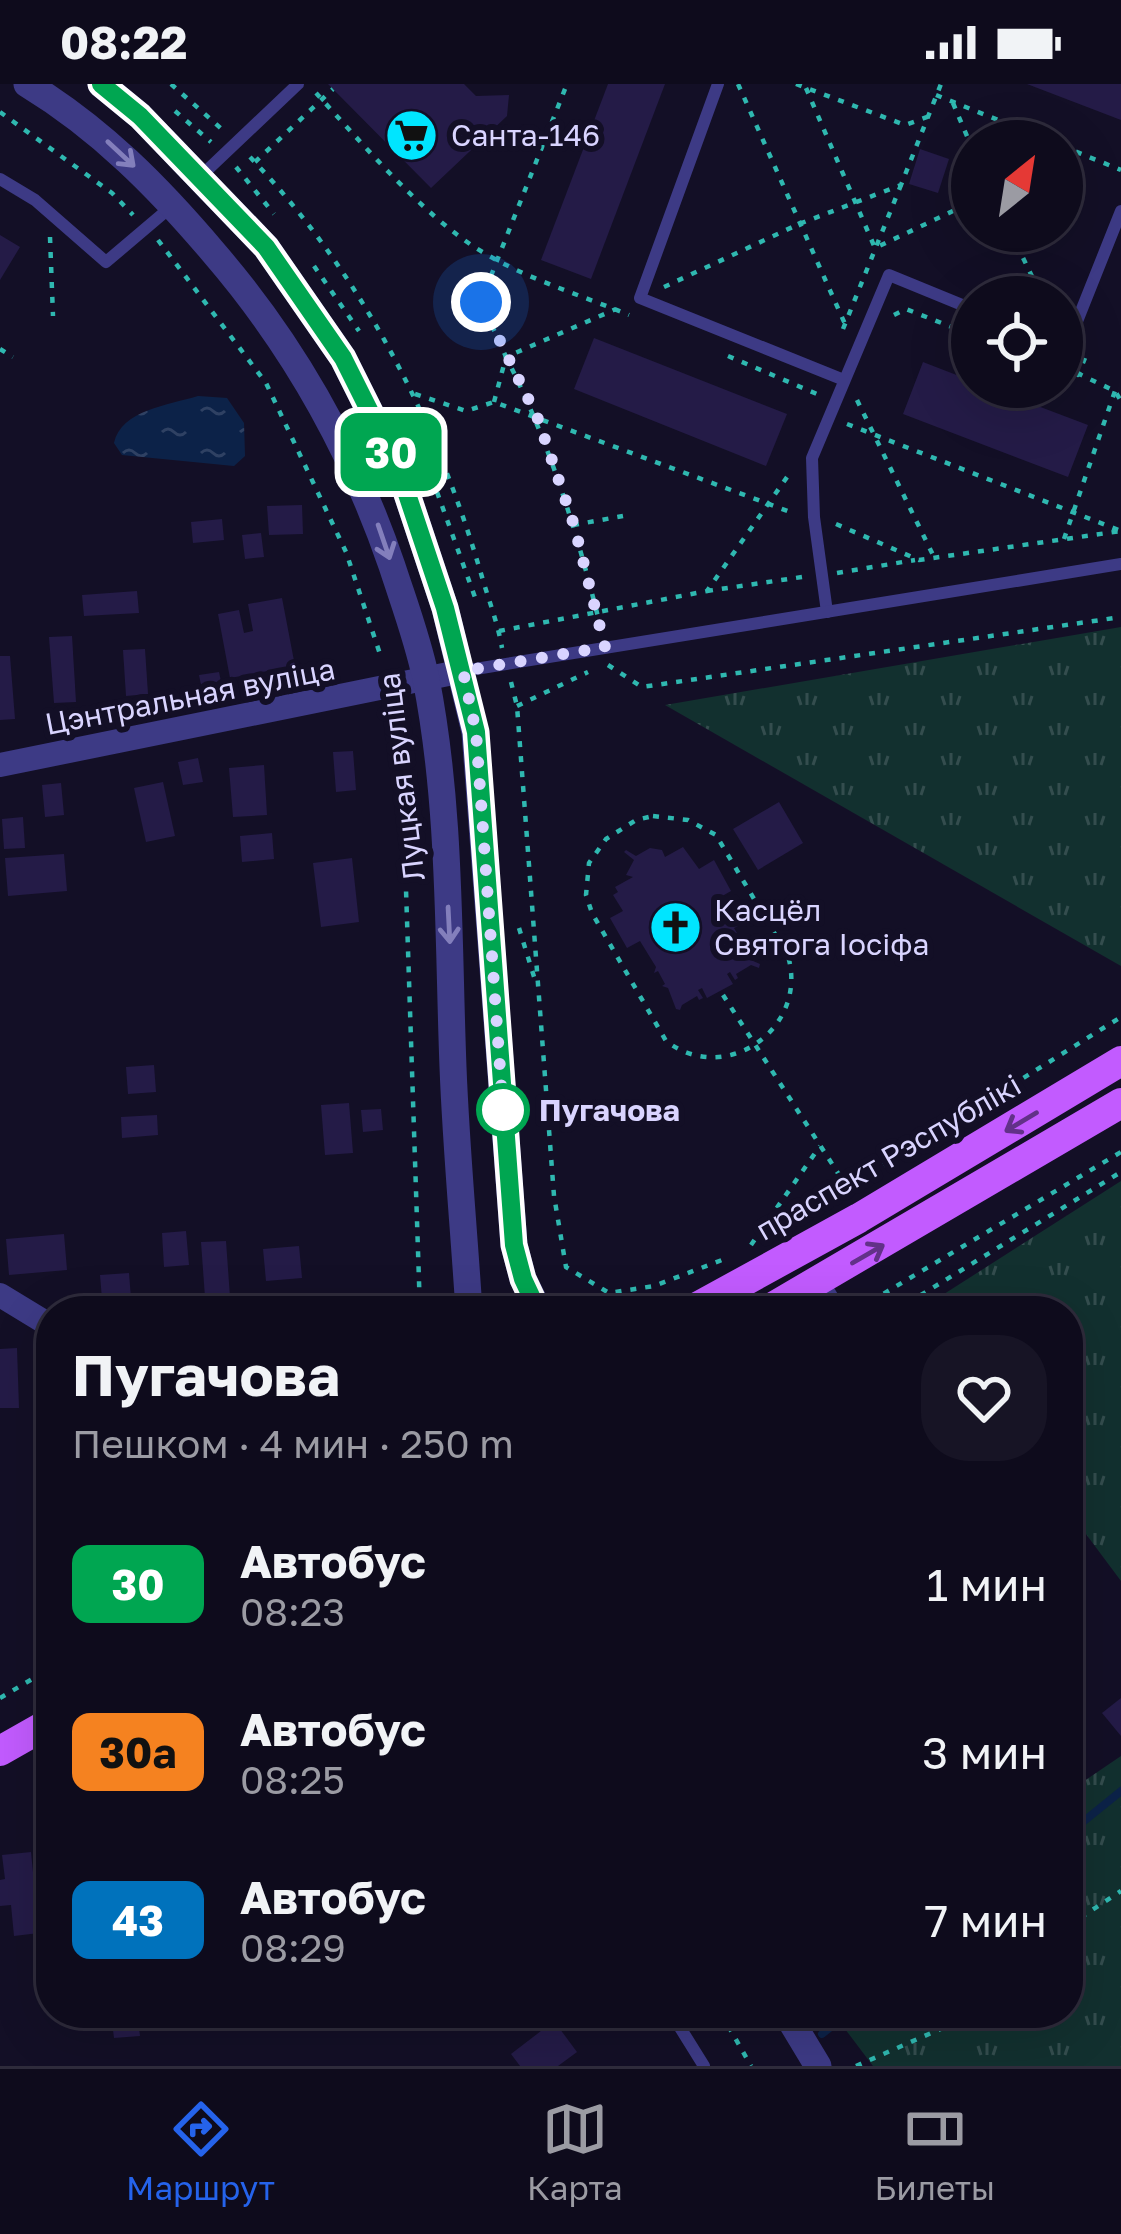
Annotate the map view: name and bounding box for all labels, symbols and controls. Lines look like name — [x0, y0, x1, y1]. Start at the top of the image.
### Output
text: 08:22 — [60, 15, 187, 69]
supermarket icon: Санта-146 — [384, 107, 440, 163]
place label: Санта-146 — [451, 117, 600, 153]
north arrow — [951, 120, 1083, 252]
map controls — [951, 120, 1083, 408]
one-way arrow — [105, 139, 135, 167]
your location — [451, 272, 511, 332]
button: locate — [951, 276, 1083, 408]
line badge: 30 — [337, 413, 445, 491]
text: 30 — [365, 427, 417, 477]
one-way arrow — [374, 522, 396, 560]
street label: Цэнтральная вуліца — [42, 650, 338, 742]
street label: Луцкая вуліца — [370, 671, 432, 883]
place label: Касцёл Святога Іосіфа — [714, 892, 929, 962]
church icon: Касцёл Святога Іосіфа — [647, 899, 703, 955]
one-way arrow — [438, 904, 461, 943]
street label: праспект Рэспублікі — [749, 1066, 1027, 1248]
marker: Пугачова — [478, 1085, 528, 1135]
place label: Пугачова — [539, 1092, 680, 1128]
one-way arrow — [1004, 1110, 1039, 1134]
one-way arrow — [850, 1242, 885, 1266]
button: heart — [921, 1335, 1047, 1461]
text: Пугачова — [72, 1340, 340, 1409]
text: Пешком · 4 мин · 250 m — [72, 1420, 514, 1467]
text: Автобус — [240, 1534, 426, 1588]
text: 1 мин — [927, 1557, 1047, 1611]
text: 30 — [112, 1559, 164, 1609]
text: 08:23 — [240, 1588, 345, 1635]
text: Автобус — [240, 1702, 426, 1756]
text: 3 мин — [922, 1725, 1047, 1779]
text: 30а — [99, 1727, 177, 1777]
text: 08:25 — [240, 1756, 345, 1803]
text: Автобус — [240, 1870, 426, 1924]
text: 7 мин — [925, 1893, 1047, 1947]
text: 43 — [112, 1895, 164, 1945]
text: 08:29 — [240, 1924, 346, 1971]
tab: Маршрут — [126, 2096, 275, 2207]
tab: Карта — [527, 2096, 623, 2207]
tab: Билеты — [875, 2096, 995, 2207]

